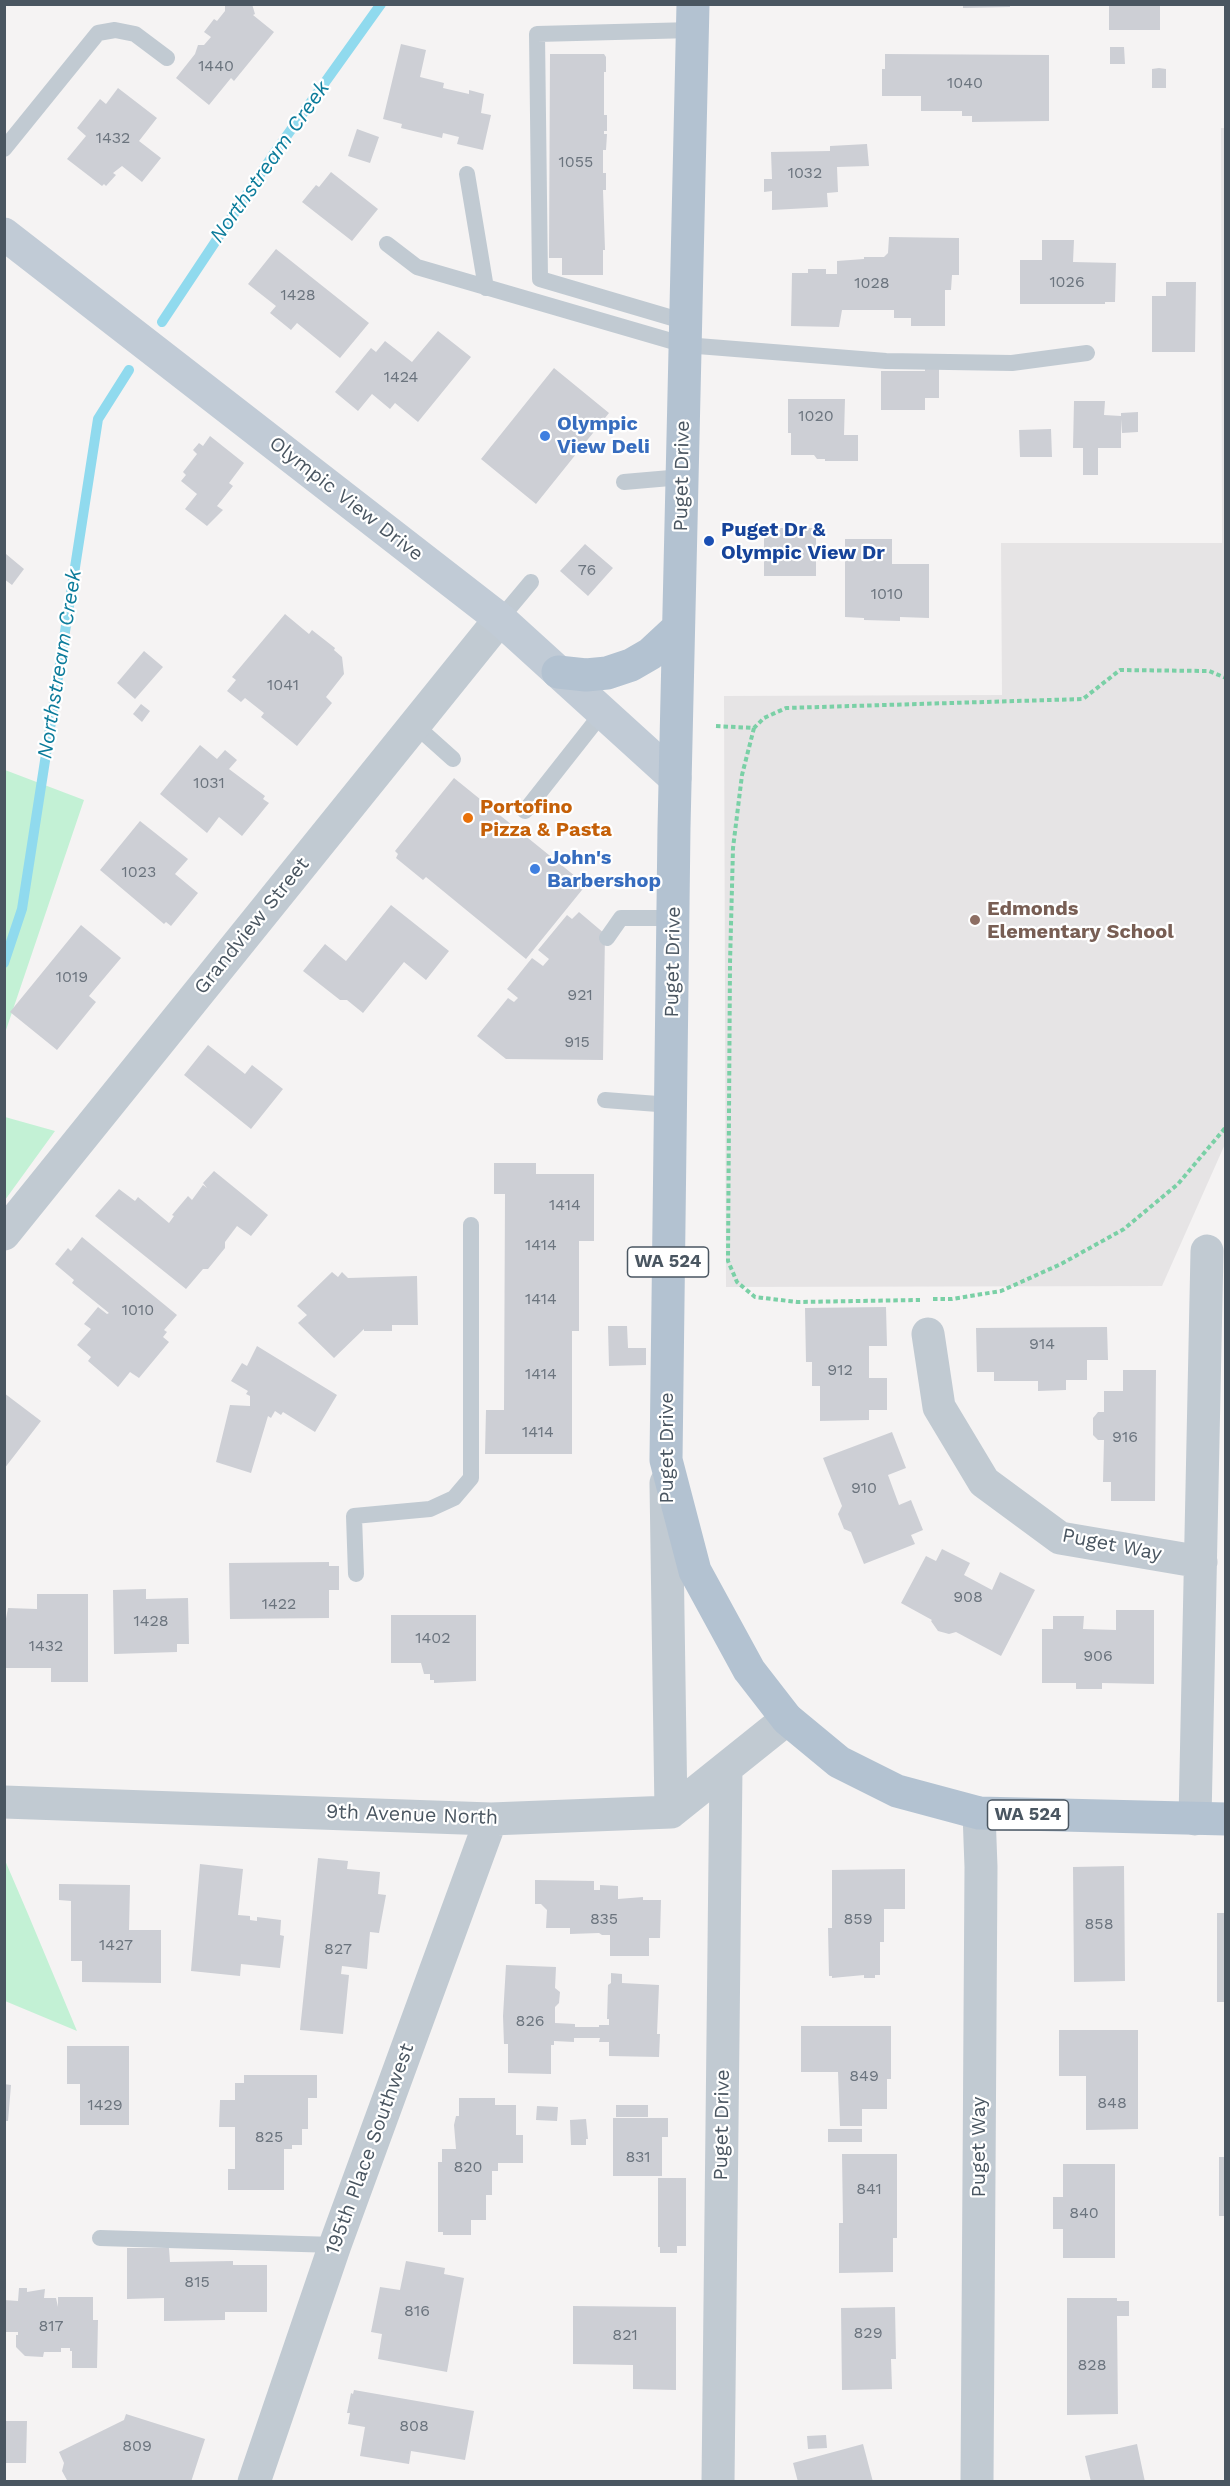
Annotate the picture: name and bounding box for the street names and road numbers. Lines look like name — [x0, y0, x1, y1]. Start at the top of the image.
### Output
street label: Puget Drive — [669, 420, 695, 532]
street label: Olympic View Drive — [264, 431, 428, 567]
street label: Grandview Street — [189, 853, 315, 999]
street label: Puget Drive — [660, 906, 686, 1018]
road number: WA 524 — [628, 1247, 708, 1277]
street label: Puget Drive — [655, 1392, 679, 1504]
street label: Puget Way — [1060, 1524, 1164, 1566]
street label: 9th Avenue North — [325, 1800, 499, 1830]
road number: WA 524 — [988, 1800, 1068, 1830]
street label: 195th Place Southwest — [321, 2040, 419, 2258]
street label: Puget Drive — [709, 2069, 735, 2181]
street label: Puget Way — [967, 2096, 991, 2198]

